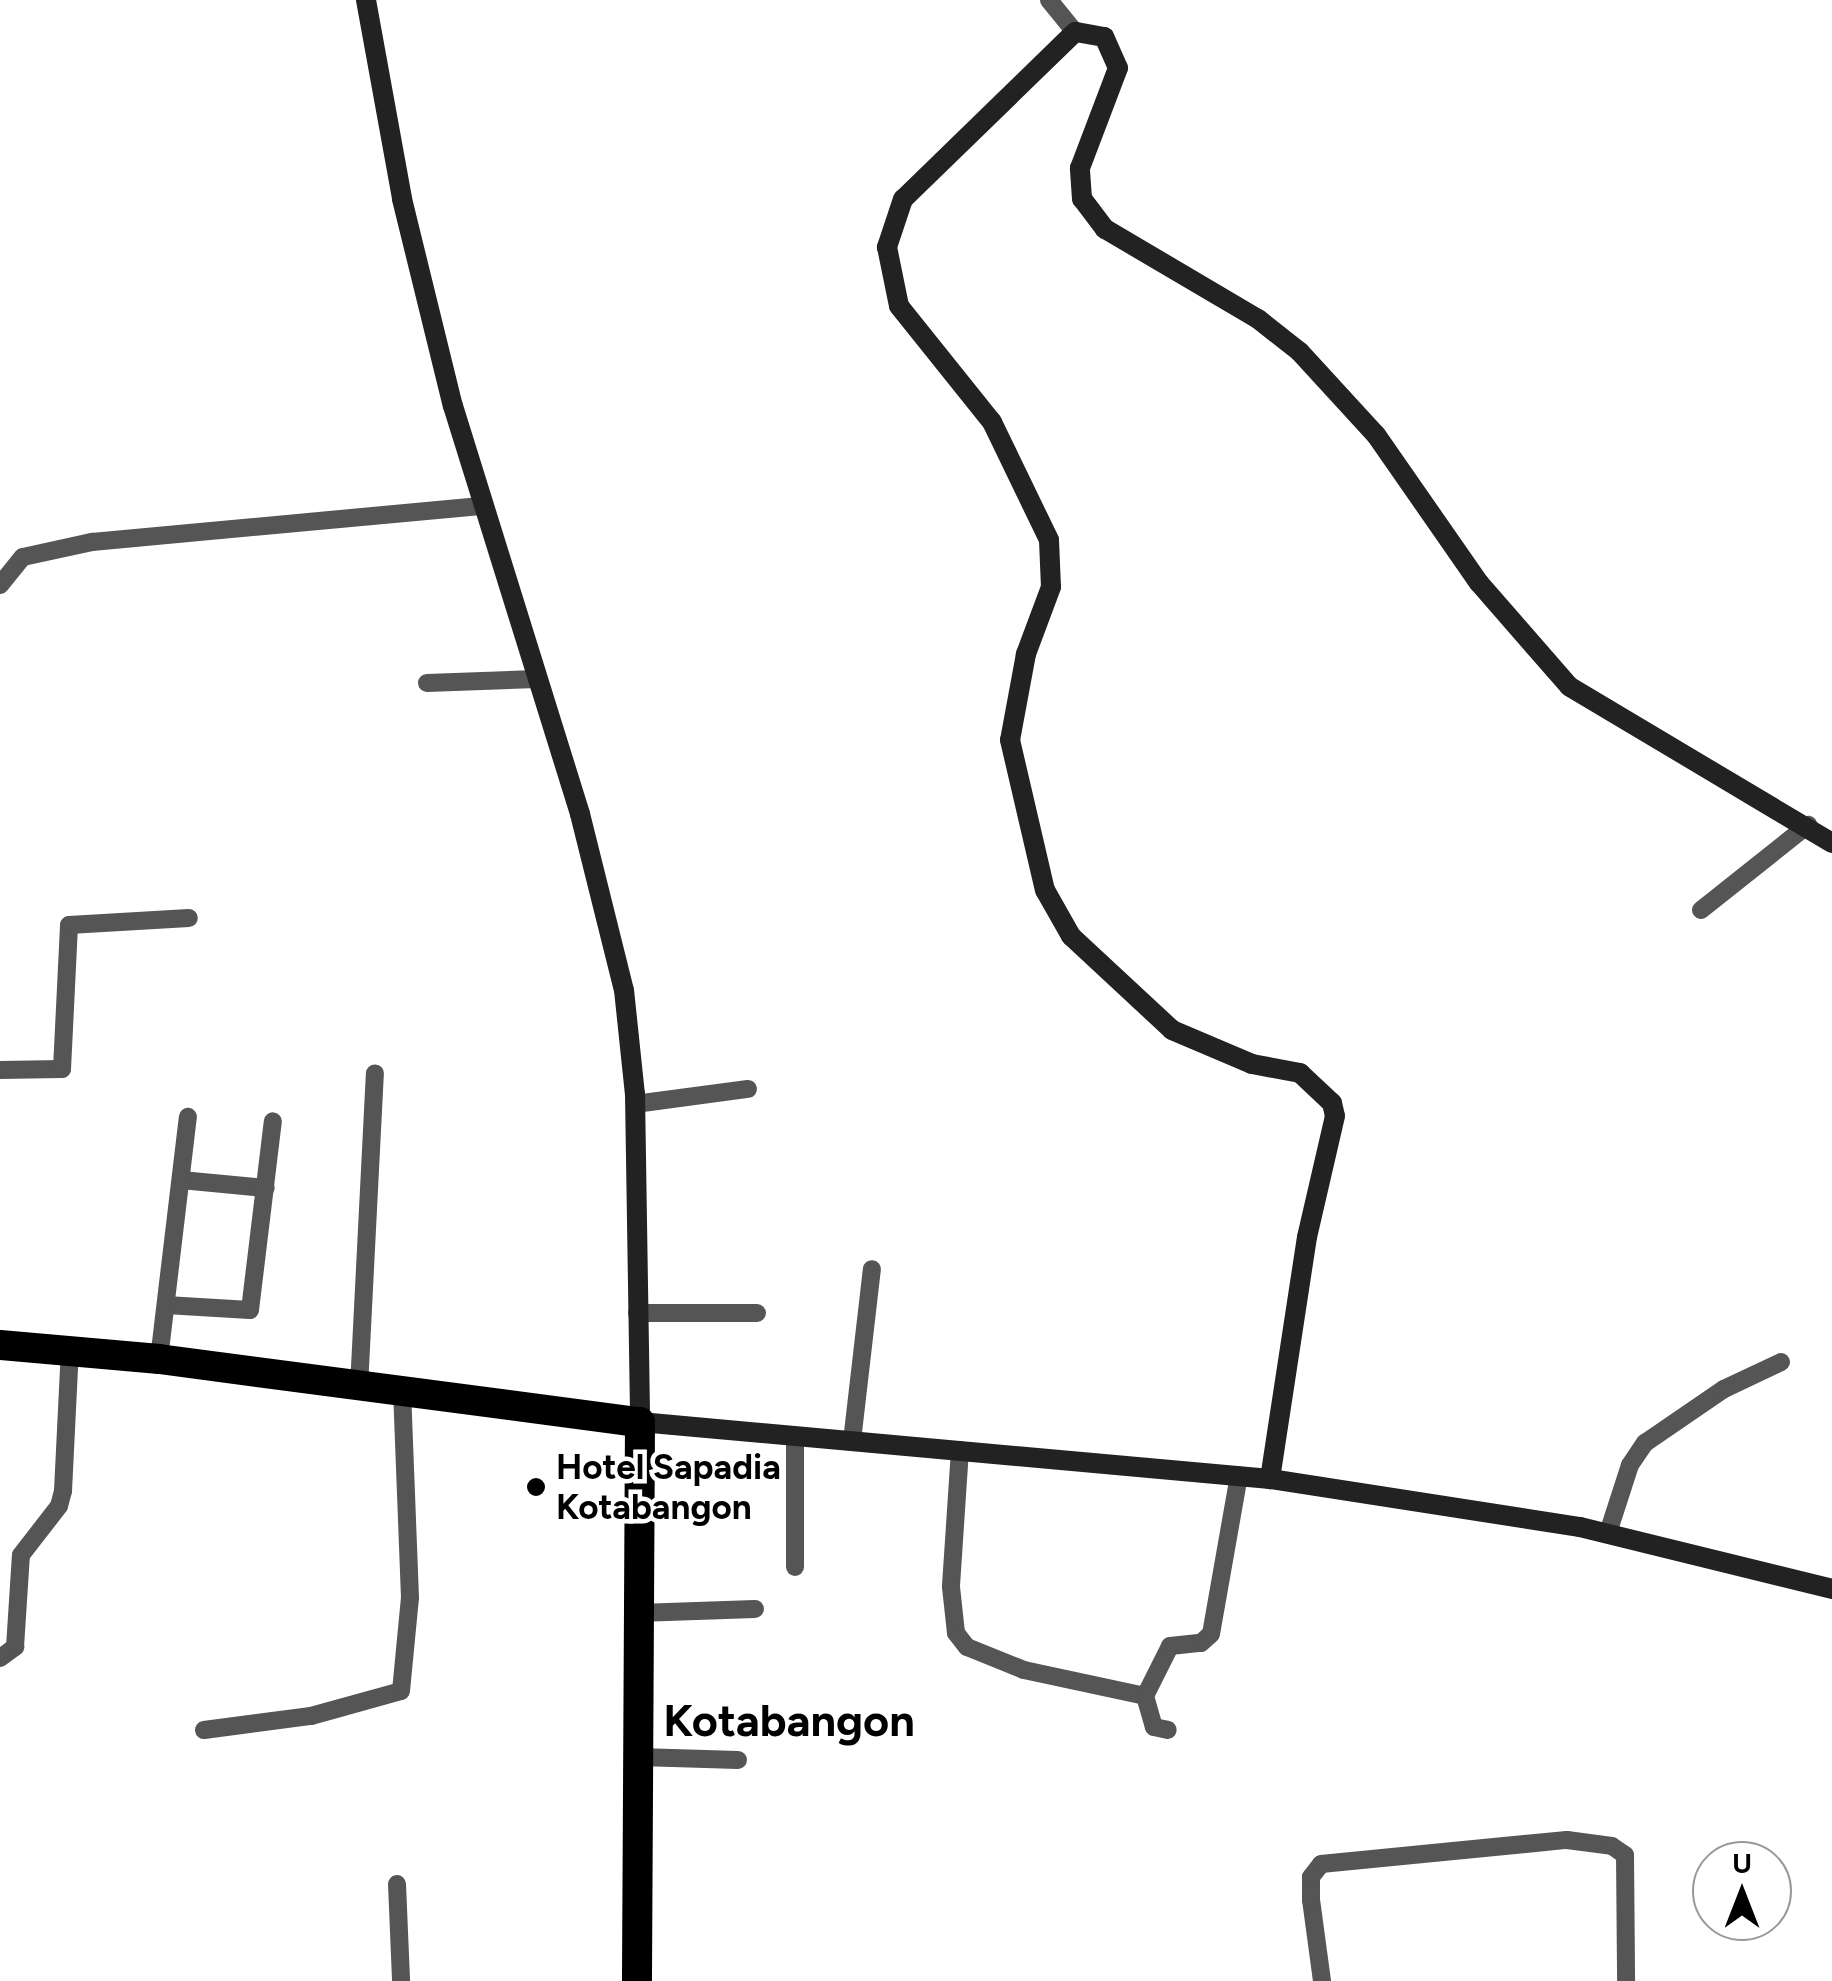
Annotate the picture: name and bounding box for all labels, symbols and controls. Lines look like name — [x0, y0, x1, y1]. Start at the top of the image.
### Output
place label: Hotel Sapadia Kotabangon — [556, 1446, 781, 1528]
marker: Hotel Sapadia Kotabangon — [525, 1476, 547, 1498]
district label: Kotabangon — [663, 1694, 915, 1748]
north arrow — [1692, 1841, 1792, 1941]
text: U — [1732, 1846, 1752, 1880]

